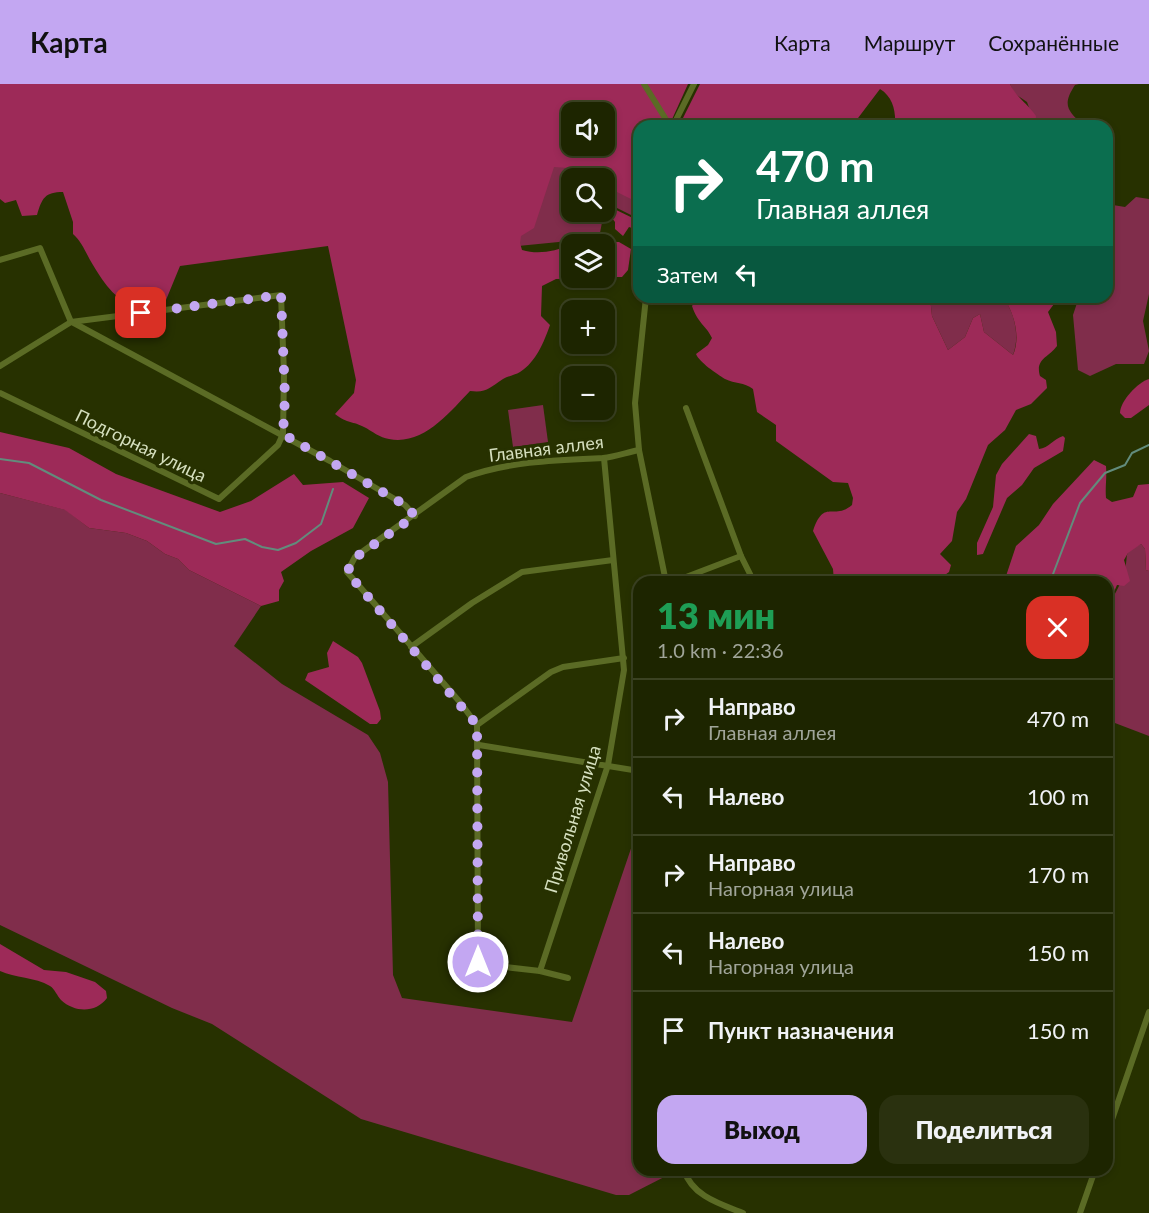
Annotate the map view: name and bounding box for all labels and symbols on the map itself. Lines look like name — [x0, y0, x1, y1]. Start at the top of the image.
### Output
pin — [115, 287, 166, 338]
street label: Подгорная улица — [72, 404, 210, 486]
street label: Главная аллея — [487, 430, 605, 466]
street label: Привольная улица — [539, 742, 605, 896]
position arrow — [446, 930, 510, 994]

